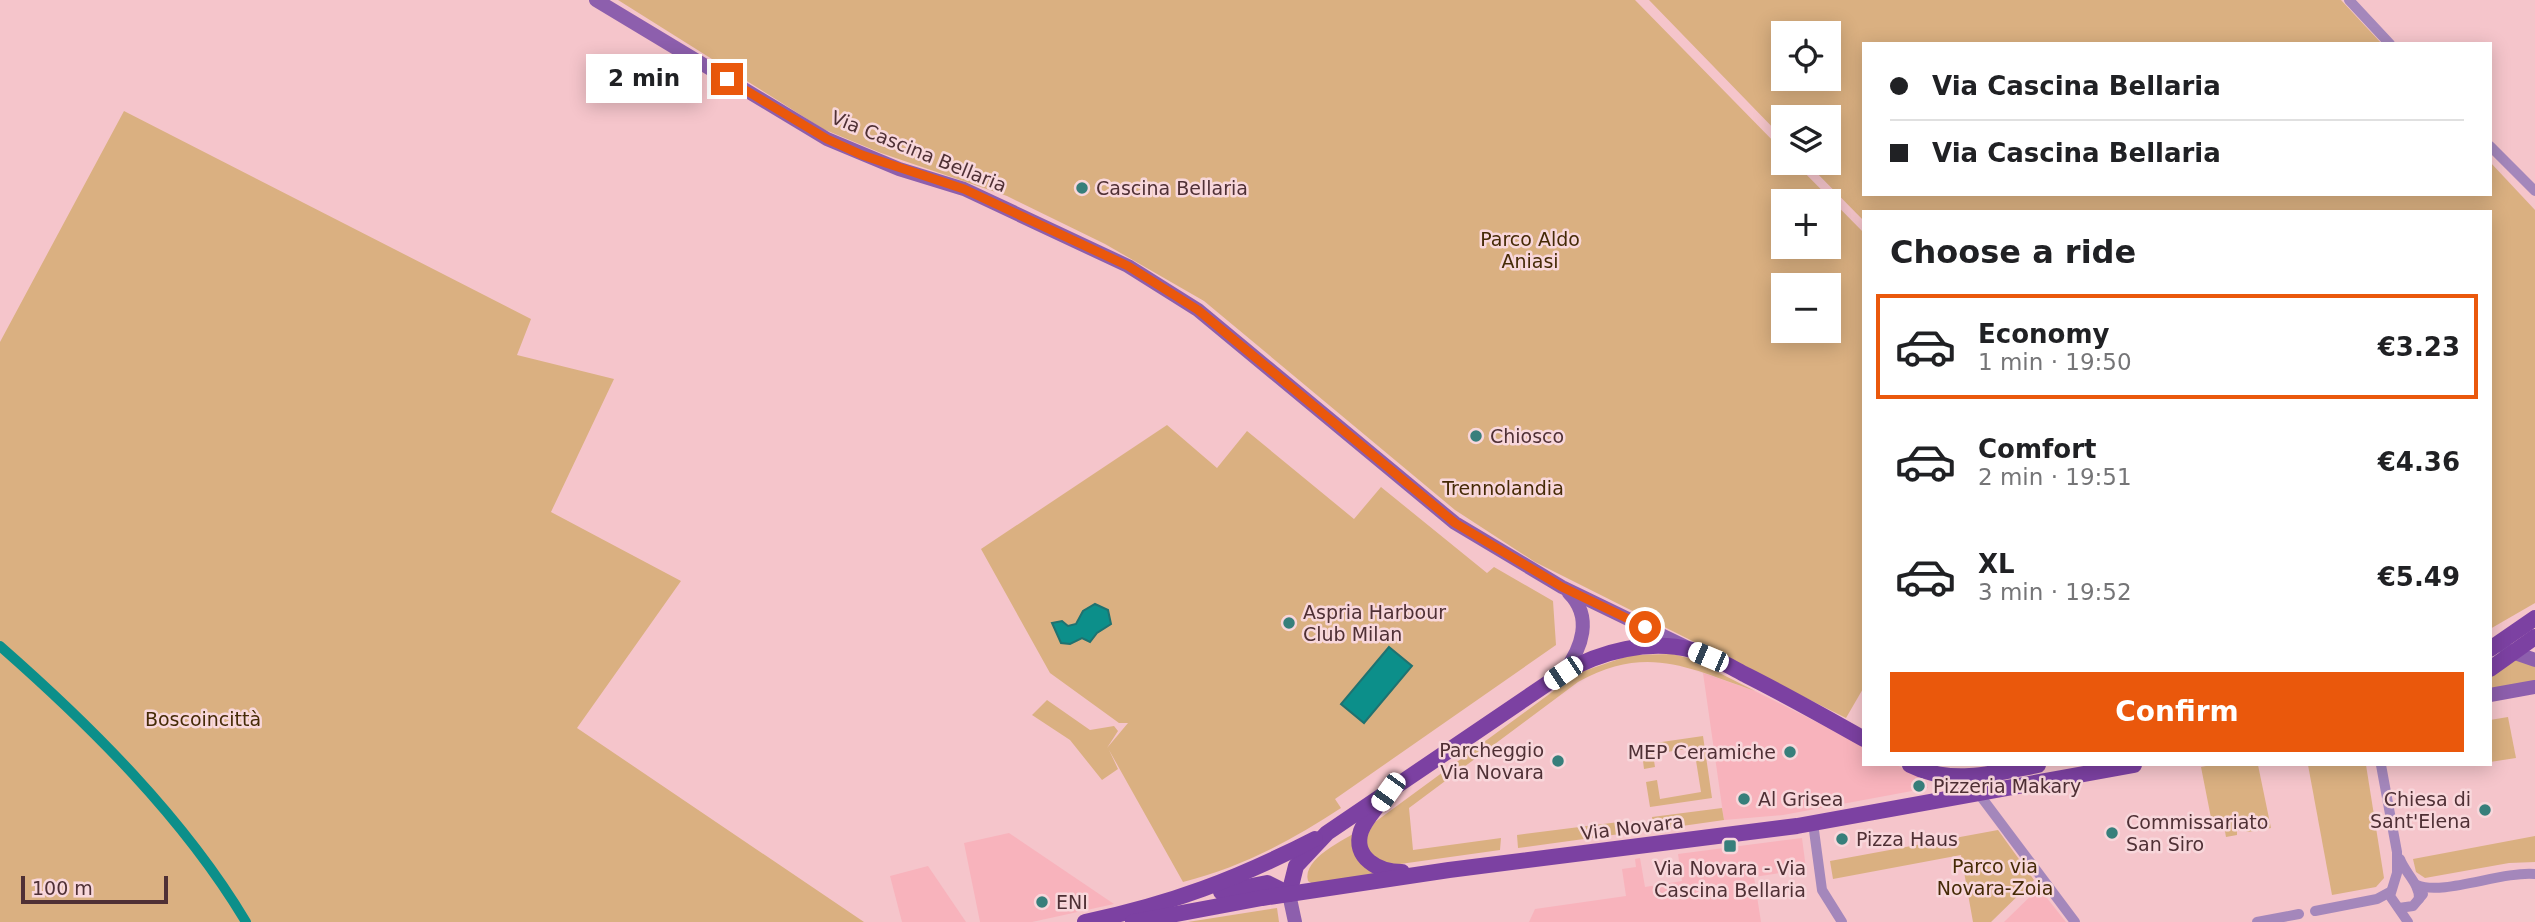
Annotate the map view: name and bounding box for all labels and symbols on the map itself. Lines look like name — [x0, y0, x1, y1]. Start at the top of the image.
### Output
callout: 2 min — [587, 55, 702, 104]
route end — [711, 63, 743, 95]
street label: Via Cascina Bellaria — [828, 106, 1010, 196]
place label: Cascina Bellaria — [1096, 177, 1248, 199]
marker: Cascina Bellaria — [1074, 180, 1090, 196]
park label: Parco Aldo Aniasi — [1480, 228, 1580, 272]
place label: Chiosco — [1490, 425, 1564, 447]
marker: Chiosco — [1468, 428, 1484, 444]
park label: Trennolandia — [1441, 477, 1564, 499]
place label: Aspria Harbour Club Milan — [1303, 601, 1446, 645]
route start — [1629, 611, 1661, 643]
marker: Aspria Harbour Club Milan — [1281, 615, 1297, 631]
car — [1685, 639, 1732, 675]
car — [1540, 653, 1587, 693]
park label: Boscoincittà — [145, 708, 261, 730]
place label: Parcheggio Via Novara — [1439, 739, 1544, 783]
place label: MEP Ceramiche — [1628, 741, 1776, 763]
marker: MEP Ceramiche — [1782, 744, 1798, 760]
marker: Parcheggio Via Novara — [1550, 753, 1566, 769]
car — [1368, 769, 1409, 815]
place label: Pizzeria Makary — [1933, 775, 2081, 797]
marker: Pizzeria Makary — [1911, 778, 1927, 794]
place label: Al Grisea — [1758, 788, 1843, 810]
place label: Chiesa di Sant'Elena — [2370, 788, 2471, 832]
marker: Al Grisea — [1736, 791, 1752, 807]
marker: Chiesa di Sant'Elena — [2477, 802, 2493, 818]
street label: Via Novara — [1579, 810, 1685, 844]
place label: Commissariato San Siro — [2126, 811, 2268, 855]
marker: Commissariato San Siro — [2104, 825, 2120, 841]
place label: Pizza Haus — [1856, 828, 1958, 850]
marker: Pizza Haus — [1834, 831, 1850, 847]
marker: Via Novara - Via Cascina Bellaria — [1722, 838, 1738, 854]
park label: Parco via Novara-Zoia — [1937, 855, 2053, 899]
place label: Via Novara - Via Cascina Bellaria — [1654, 857, 1806, 901]
scale bar — [21, 873, 168, 905]
place label: ENI — [1056, 891, 1088, 913]
marker: ENI — [1034, 894, 1050, 910]

